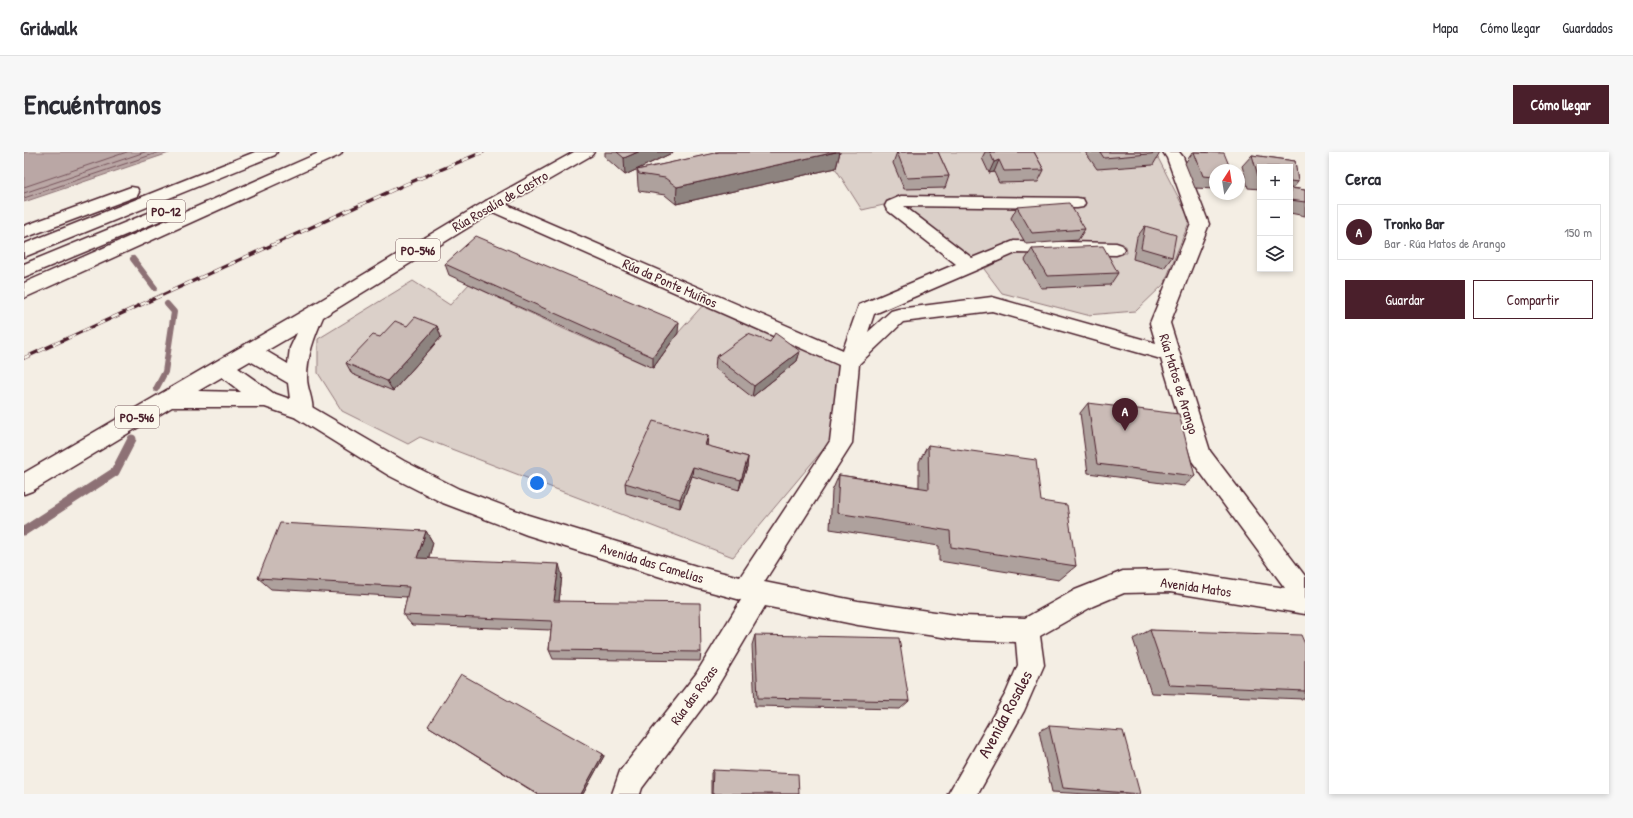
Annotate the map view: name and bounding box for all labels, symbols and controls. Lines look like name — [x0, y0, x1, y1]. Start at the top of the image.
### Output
text: Gridwalk — [20, 15, 77, 41]
text: Mapa — [1433, 18, 1458, 37]
text: Cómo llegar — [1480, 18, 1540, 37]
text: Guardados — [1562, 18, 1613, 37]
text: Encuéntranos — [24, 85, 161, 123]
button: Cómo llegar — [1513, 85, 1609, 124]
north arrow — [1209, 164, 1245, 200]
map controls — [1257, 164, 1293, 272]
button: + — [1257, 164, 1293, 200]
street label: Rúa Rosalía de Castro — [448, 165, 551, 236]
text: Cerca — [1345, 167, 1381, 190]
road number: PO-12 — [147, 200, 185, 222]
button: − — [1257, 200, 1293, 236]
text: Tronko Bar — [1384, 213, 1445, 234]
text: A — [1356, 223, 1362, 241]
text: 150 m — [1564, 223, 1592, 241]
text: Bar · Rúa Matos de Arango — [1384, 234, 1506, 252]
button: layers — [1257, 236, 1293, 272]
road number: PO-546 — [396, 239, 440, 261]
street label: Rúa da Ponte Muíños — [620, 253, 720, 312]
button: Guardar — [1345, 280, 1465, 319]
button: Compartir — [1473, 280, 1593, 319]
street label: Rúa Matos de Arango — [1154, 331, 1204, 437]
pin: A — [1112, 398, 1138, 431]
road number: PO-546 — [115, 406, 159, 428]
your location — [527, 473, 547, 493]
street label: Avenida das Camelias — [598, 538, 706, 587]
street label: Avenida Matos — [1159, 572, 1233, 601]
street label: Rúa das Rozas — [666, 661, 722, 728]
street label: Avenida Rosales — [972, 666, 1037, 762]

